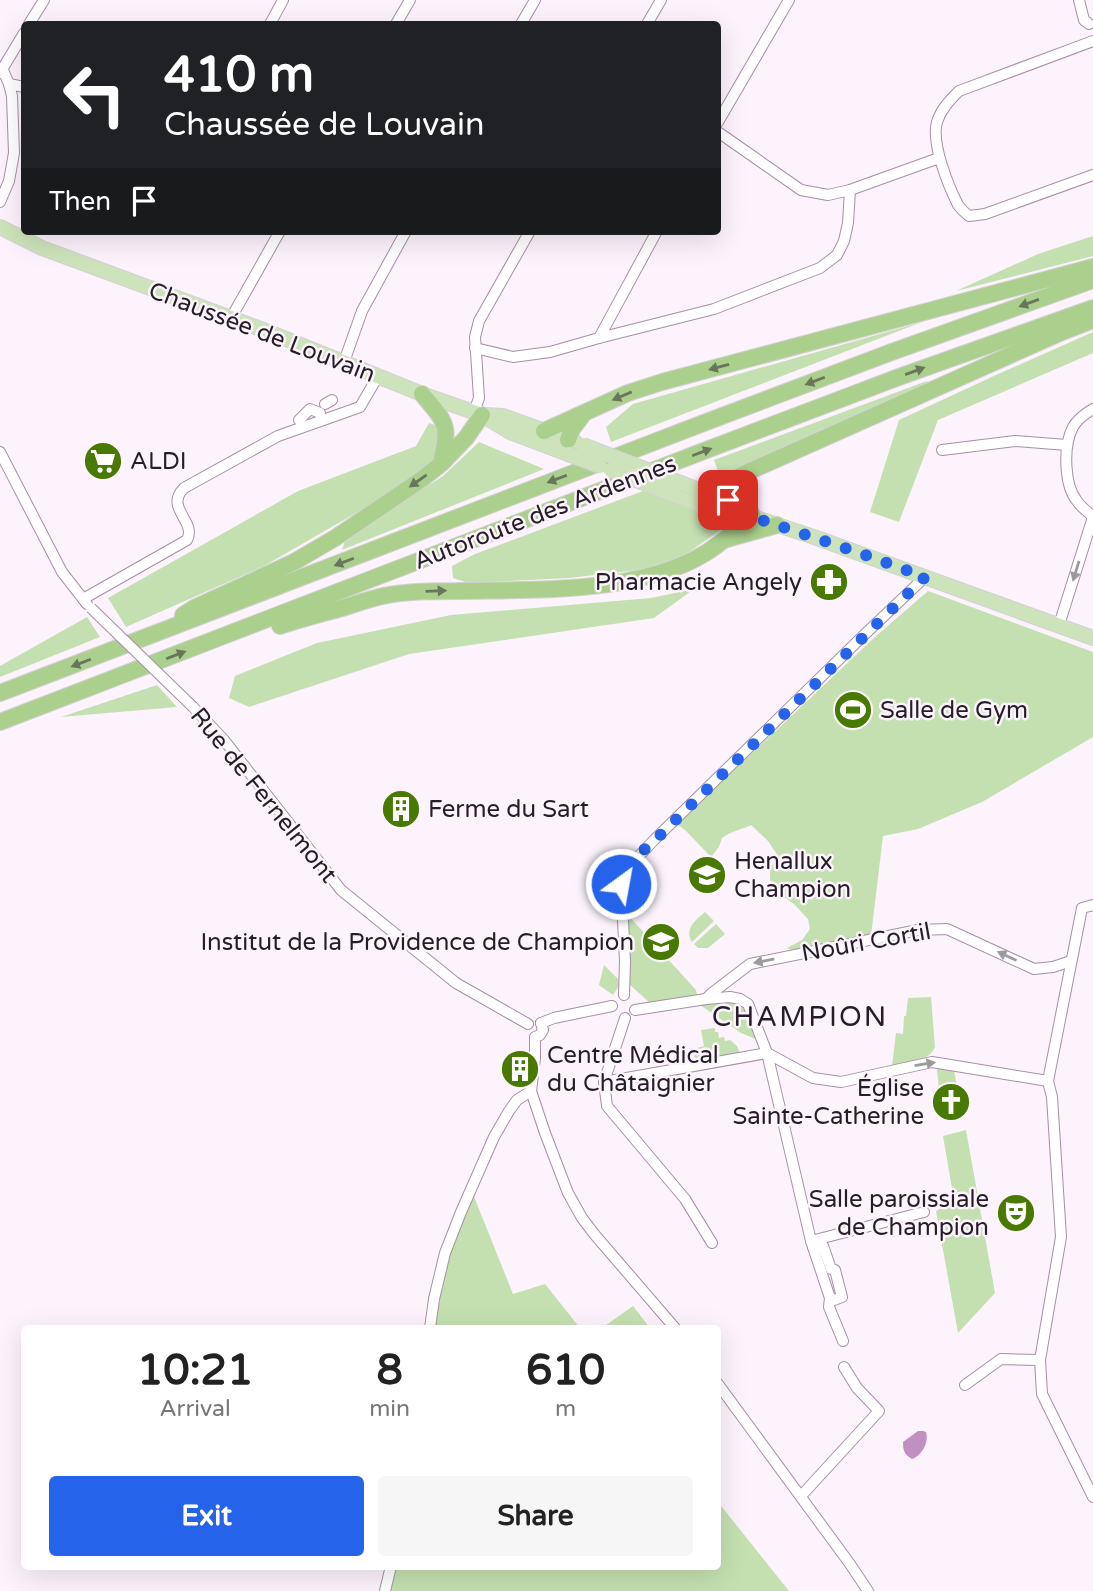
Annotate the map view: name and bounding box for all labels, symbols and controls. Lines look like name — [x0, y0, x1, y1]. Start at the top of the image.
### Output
text: 410 m — [164, 46, 314, 105]
icon: left — [49, 49, 140, 140]
text: Chaussée de Louvain — [164, 106, 485, 144]
icon: arrive — [125, 182, 163, 220]
text: Then — [49, 186, 111, 217]
street label: Chaussée de Louvain — [144, 276, 379, 389]
one-way arrow — [1018, 298, 1039, 309]
one-way arrow — [708, 362, 730, 373]
one-way arrow — [904, 366, 925, 377]
one-way arrow — [804, 376, 825, 387]
one-way arrow — [612, 390, 632, 402]
supermarket icon: ALDI — [82, 440, 124, 482]
one-way arrow — [691, 446, 712, 457]
place label: ALDI — [130, 447, 187, 476]
street label: Autoroute des Ardennes — [410, 449, 681, 576]
pin — [698, 470, 758, 530]
one-way arrow — [409, 474, 427, 488]
one-way arrow — [546, 474, 567, 485]
icon: arrive — [709, 481, 747, 519]
one-way arrow — [334, 556, 355, 567]
pharmacy icon: Pharmacie Angely — [808, 561, 850, 603]
one-way arrow — [1070, 561, 1080, 582]
place label: Pharmacie Angely — [595, 568, 802, 597]
one-way arrow — [425, 586, 447, 597]
one-way arrow — [166, 649, 187, 660]
one-way arrow — [70, 657, 91, 668]
sports icon: Salle de Gym — [832, 689, 874, 731]
place label: Salle de Gym — [880, 696, 1028, 725]
street label: Rue de Fernelmont — [184, 702, 343, 889]
building icon: Ferme du Sart — [380, 788, 422, 830]
place label: Ferme du Sart — [428, 795, 589, 824]
position arrow — [584, 847, 658, 921]
place label: Henallux Champion — [734, 847, 851, 904]
school or university icon: Henallux Champion — [686, 854, 728, 896]
street label: Noûri Cortil — [799, 917, 933, 968]
school or university icon: Institut de la Providence de Champion — [640, 921, 682, 963]
place label: Institut de la Providence de Champion — [200, 928, 634, 957]
one-way arrow — [997, 950, 1017, 962]
one-way arrow — [753, 955, 775, 966]
district label: CHAMPION — [712, 1000, 888, 1034]
place label: Centre Médical du Châtaignier — [547, 1041, 719, 1098]
building icon: Centre Médical du Châtaignier — [499, 1048, 541, 1090]
one-way arrow — [914, 1058, 936, 1069]
place label: Église Sainte-Catherine — [732, 1073, 924, 1131]
church icon: Église Sainte-Catherine — [930, 1081, 972, 1123]
place label: Salle paroissiale de Champion — [809, 1185, 989, 1242]
theatre icon: Salle paroissiale de Champion — [995, 1192, 1037, 1234]
text: 10:21 — [137, 1345, 253, 1396]
text: 8 — [376, 1345, 403, 1396]
text: 610 — [526, 1345, 605, 1396]
text: Arrival — [160, 1395, 231, 1423]
text: min — [369, 1395, 410, 1423]
text: m — [555, 1395, 576, 1423]
button: Exit — [49, 1476, 364, 1556]
button: Share — [378, 1476, 693, 1556]

